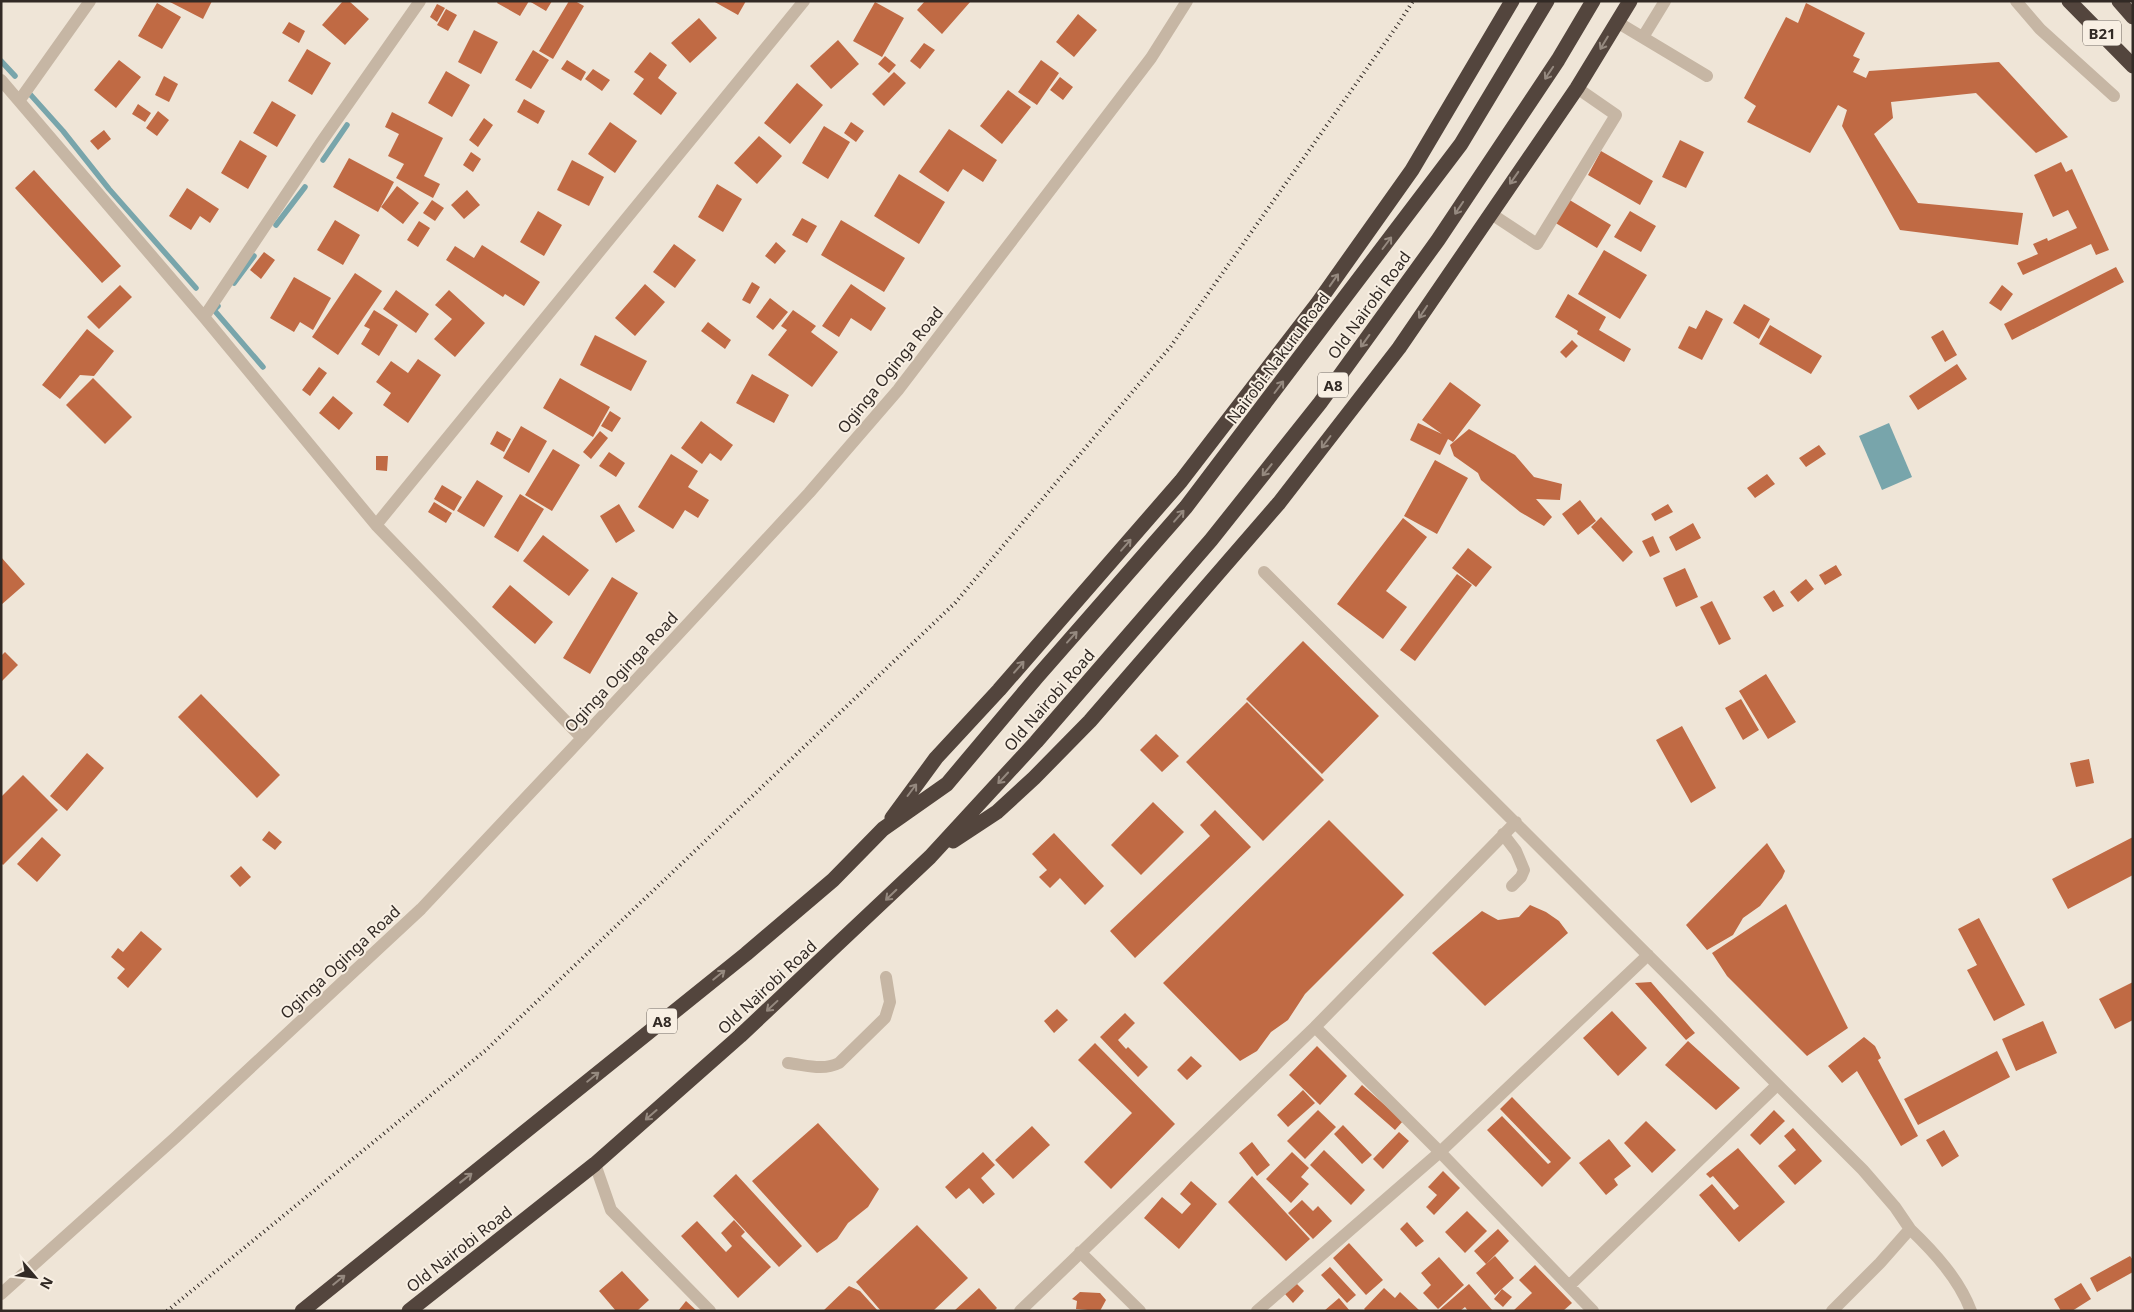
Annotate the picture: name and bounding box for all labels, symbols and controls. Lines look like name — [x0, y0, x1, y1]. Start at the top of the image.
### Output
road number: B21 — [2083, 20, 2121, 46]
one-way arrow — [1599, 35, 1609, 49]
one-way arrow — [1544, 65, 1554, 79]
one-way arrow — [1509, 171, 1519, 185]
one-way arrow — [1454, 201, 1464, 215]
one-way arrow — [1381, 237, 1392, 250]
street label: Old Nairobi Road — [1322, 247, 1416, 363]
one-way arrow — [1329, 274, 1340, 287]
street label: Nairobi-Nakuru Road — [1221, 288, 1335, 428]
street label: Oginga Oginga Road — [832, 302, 948, 438]
one-way arrow — [1418, 305, 1428, 319]
one-way arrow — [1360, 333, 1370, 347]
road number: A8 — [1318, 372, 1348, 398]
one-way arrow — [1274, 380, 1284, 394]
one-way arrow — [1320, 435, 1331, 448]
one-way arrow — [1261, 463, 1272, 476]
one-way arrow — [1173, 509, 1185, 522]
one-way arrow — [1120, 538, 1131, 551]
street label: Oginga Oginga Road — [559, 607, 683, 737]
one-way arrow — [1066, 631, 1077, 644]
street label: Old Nairobi Road — [999, 644, 1099, 756]
one-way arrow — [1013, 661, 1025, 674]
one-way arrow — [997, 771, 1009, 784]
one-way arrow — [907, 784, 918, 797]
one-way arrow — [884, 889, 897, 901]
street label: Oginga Oginga Road — [275, 900, 405, 1024]
street label: Old Nairobi Road — [713, 935, 821, 1039]
one-way arrow — [713, 969, 726, 980]
one-way arrow — [766, 1000, 779, 1012]
road number: A8 — [647, 1008, 677, 1034]
one-way arrow — [586, 1071, 599, 1082]
one-way arrow — [645, 1109, 658, 1120]
one-way arrow — [459, 1173, 472, 1184]
street label: Old Nairobi Road — [402, 1201, 516, 1297]
north arrow — [10, 1252, 60, 1302]
text: N — [36, 1274, 58, 1293]
one-way arrow — [333, 1275, 346, 1286]

